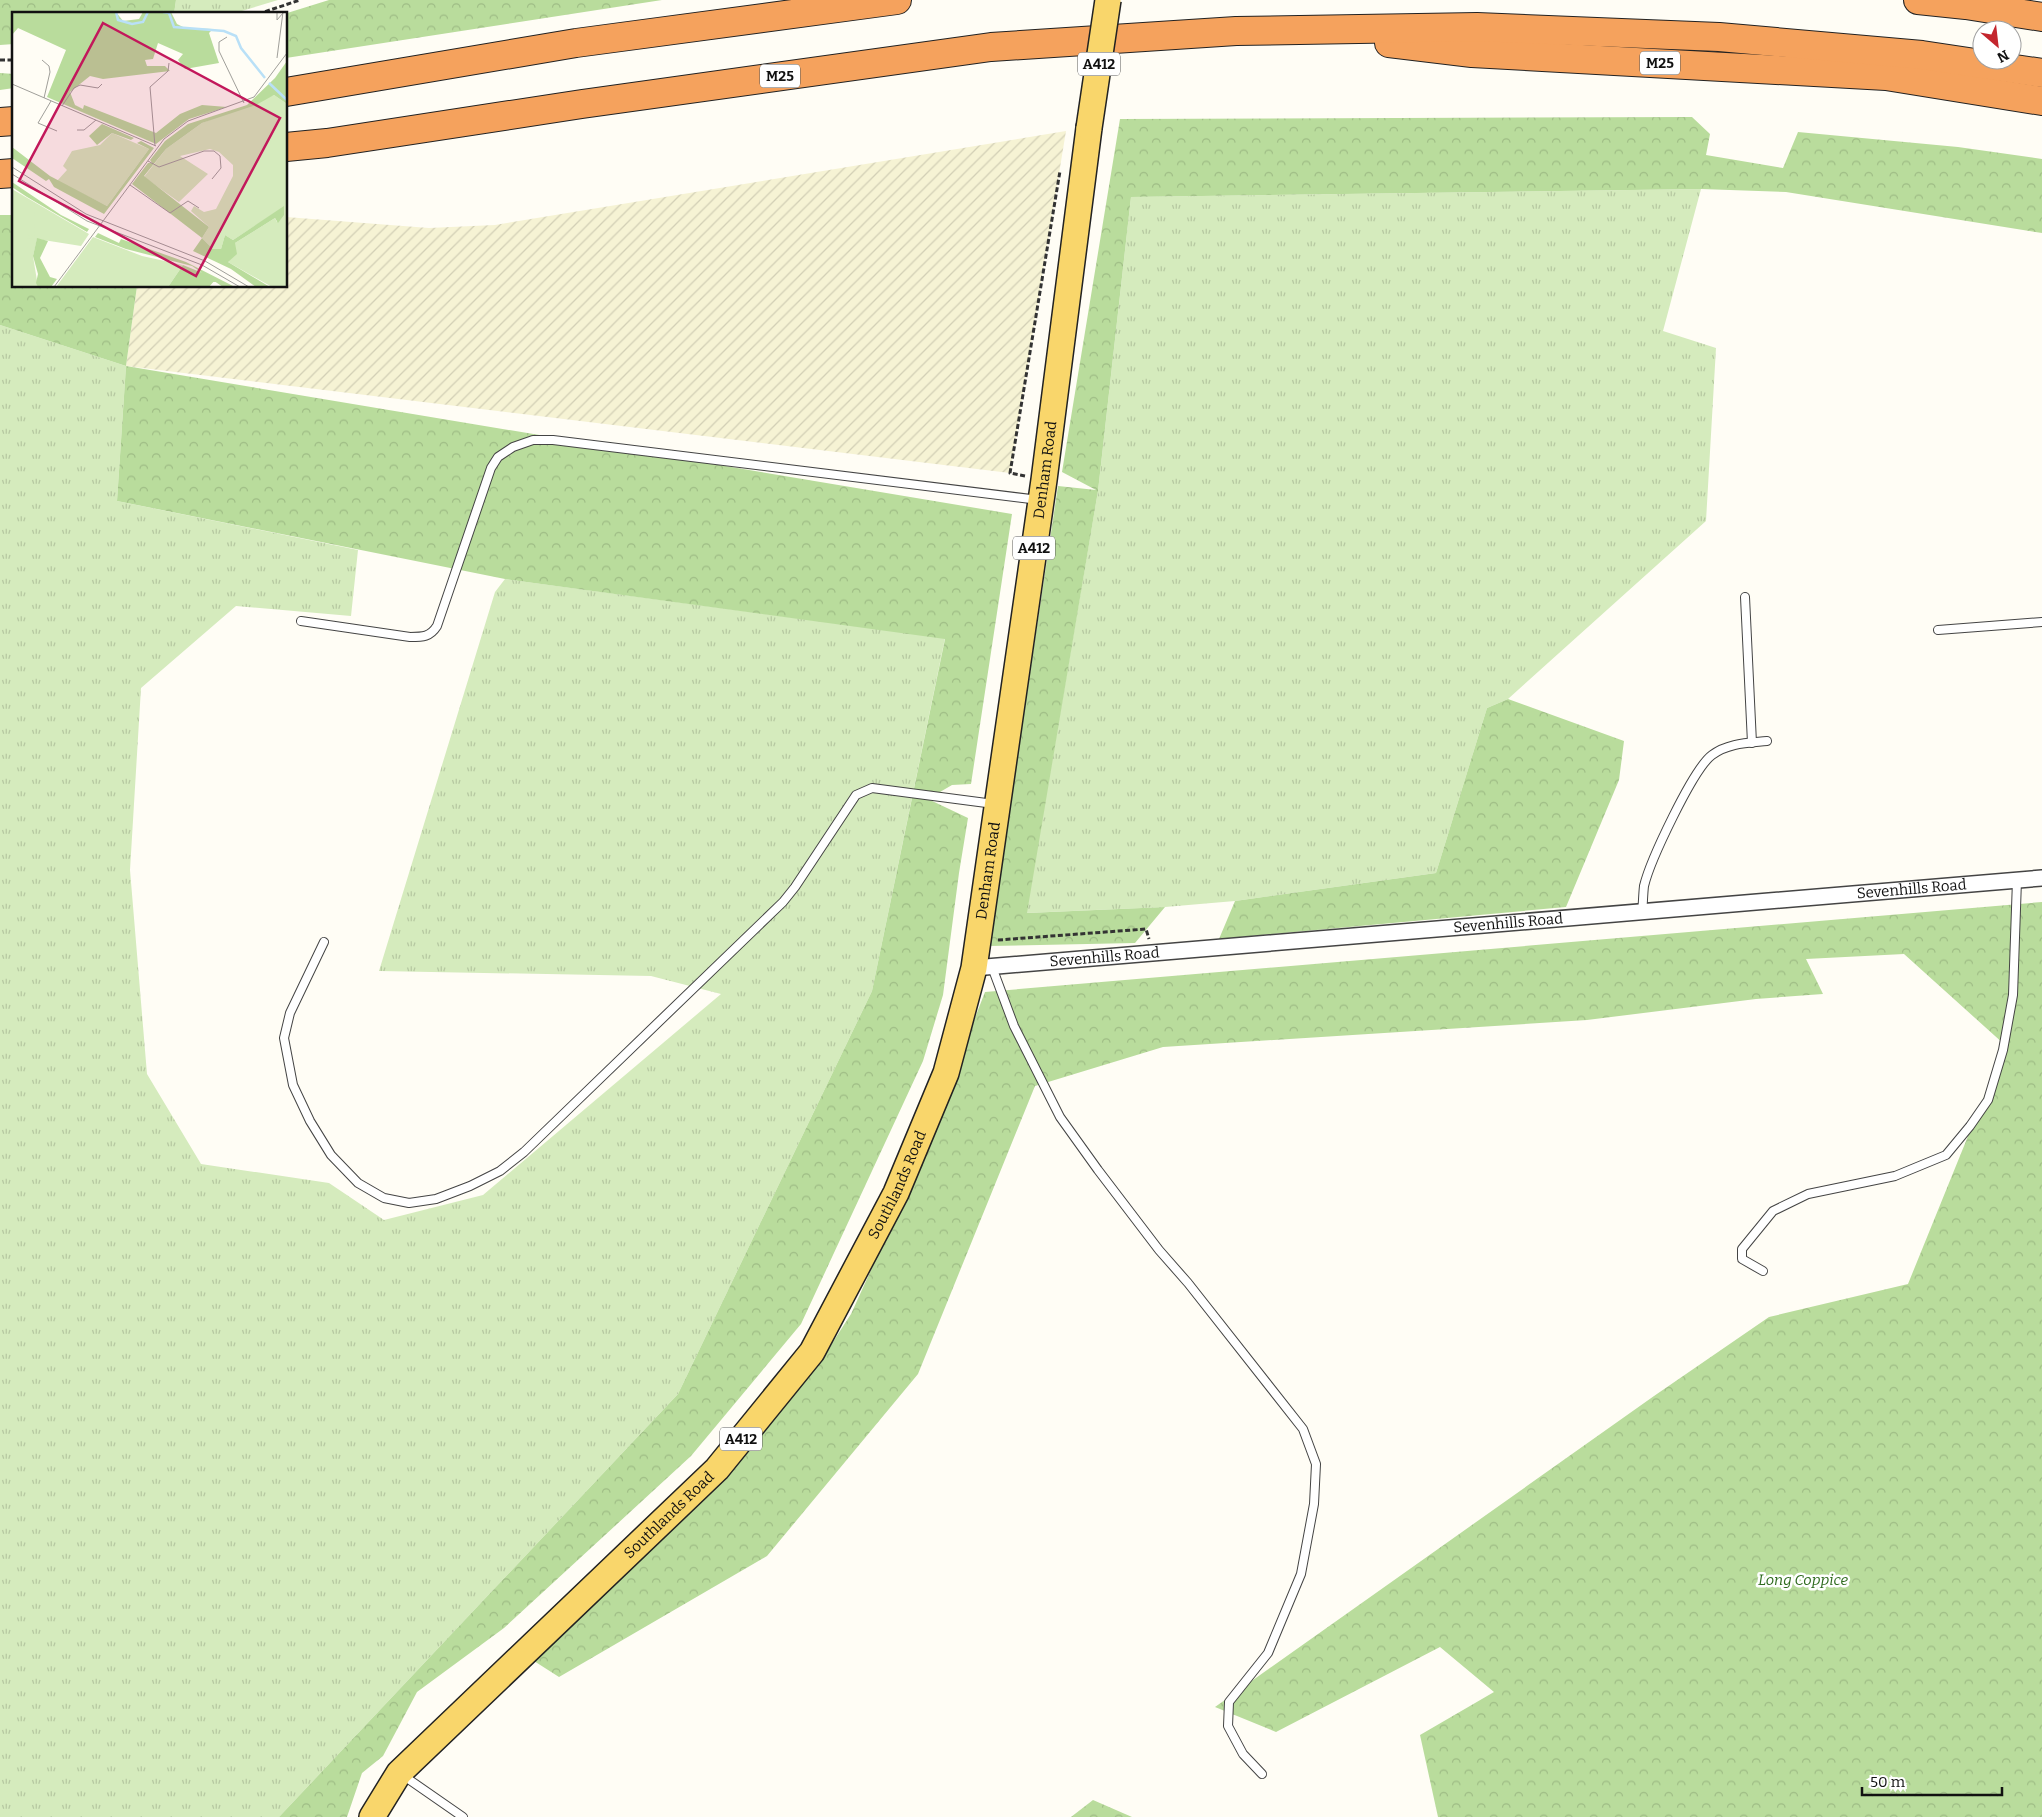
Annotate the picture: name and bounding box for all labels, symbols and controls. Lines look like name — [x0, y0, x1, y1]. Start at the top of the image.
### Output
inset map — [12, 12, 288, 288]
north arrow — [1972, 20, 2022, 70]
text: N — [1994, 46, 2012, 66]
road number: A412 — [1078, 52, 1120, 76]
road number: M25 — [1640, 52, 1680, 74]
road number: M25 — [760, 64, 800, 88]
street label: Denham Road — [1030, 420, 1060, 520]
road number: A412 — [1013, 536, 1055, 560]
street label: Denham Road — [972, 821, 1004, 921]
street label: Sevenhills Road — [1856, 875, 1967, 903]
street label: Sevenhills Road — [1453, 909, 1564, 937]
street label: Sevenhills Road — [1049, 943, 1160, 971]
street label: Southlands Road — [864, 1128, 930, 1242]
road number: A412 — [720, 1428, 762, 1450]
street label: Southlands Road — [620, 1468, 718, 1562]
park label: Long Coppice — [1758, 1571, 1849, 1589]
scale bar — [1862, 1764, 2002, 1796]
text: 50 m — [1870, 1773, 1906, 1791]

